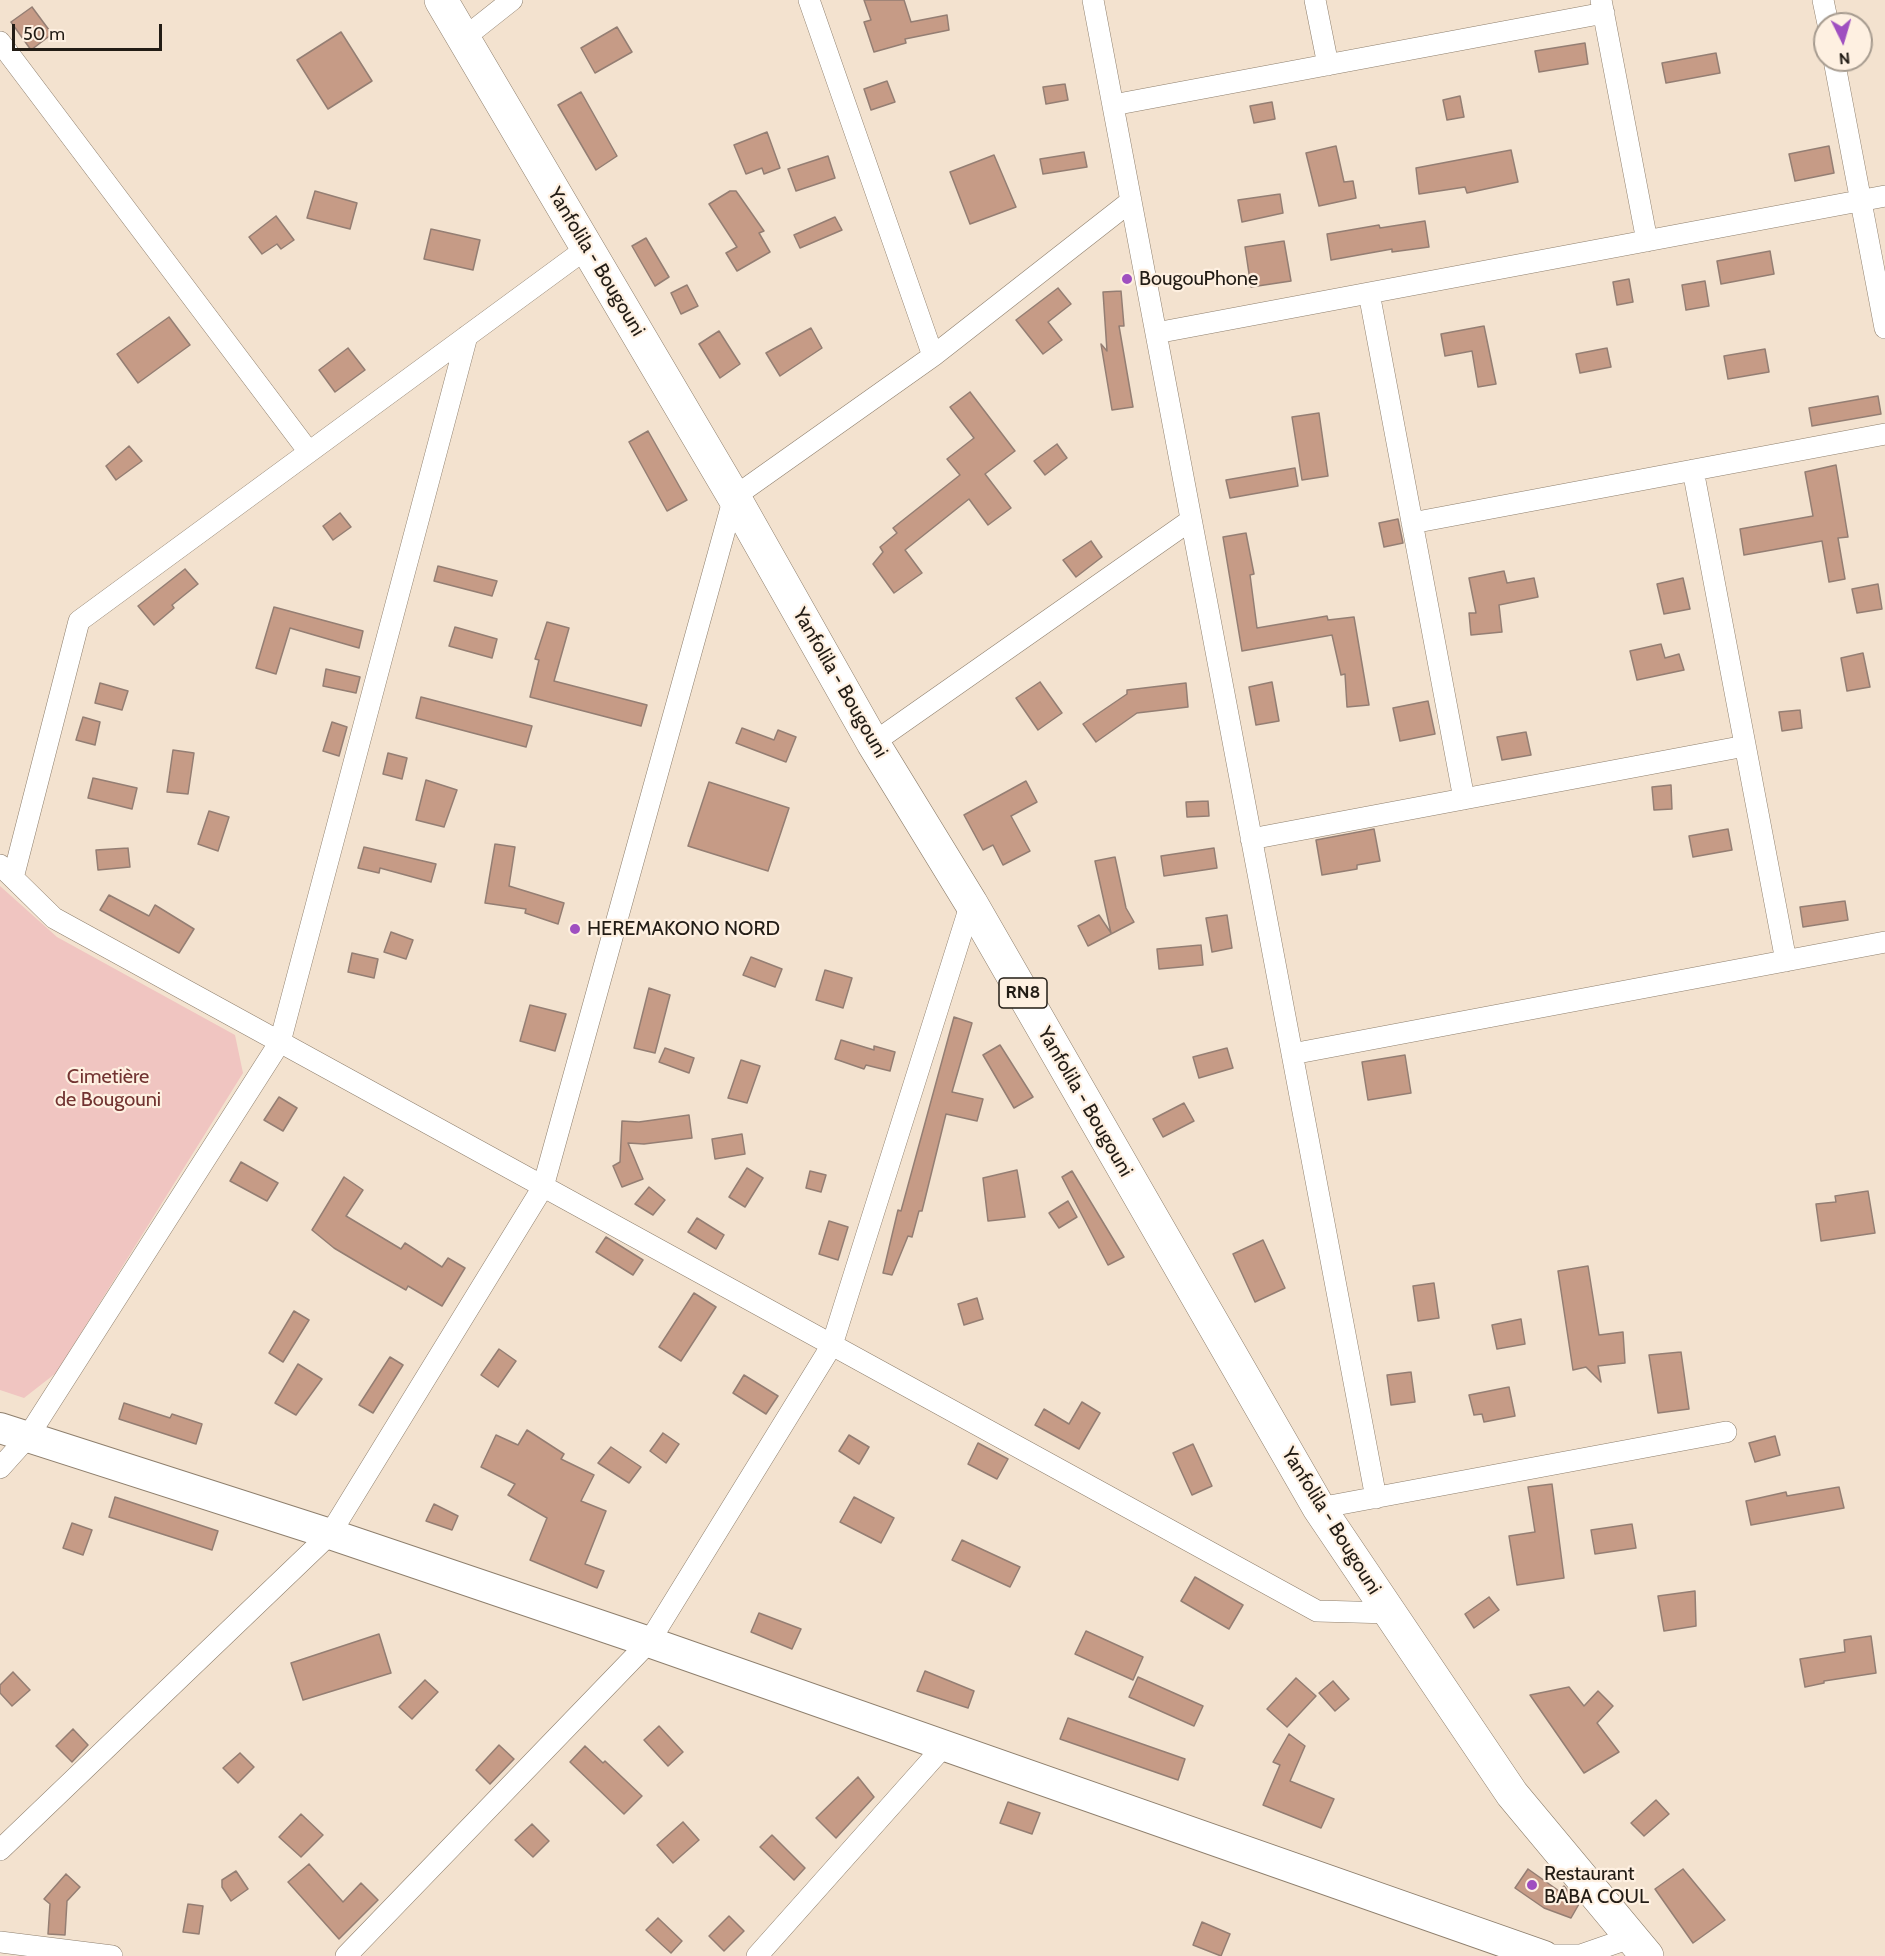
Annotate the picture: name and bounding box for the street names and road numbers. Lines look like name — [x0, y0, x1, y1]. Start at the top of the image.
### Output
street label: Yanfolila - Bougouni — [542, 183, 650, 341]
street label: Yanfolila - Bougouni — [787, 604, 893, 762]
road number: RN8 — [999, 978, 1047, 1008]
street label: Yanfolila - Bougouni — [1032, 1023, 1138, 1181]
street label: Yanfolila - Bougouni — [1276, 1443, 1386, 1599]

